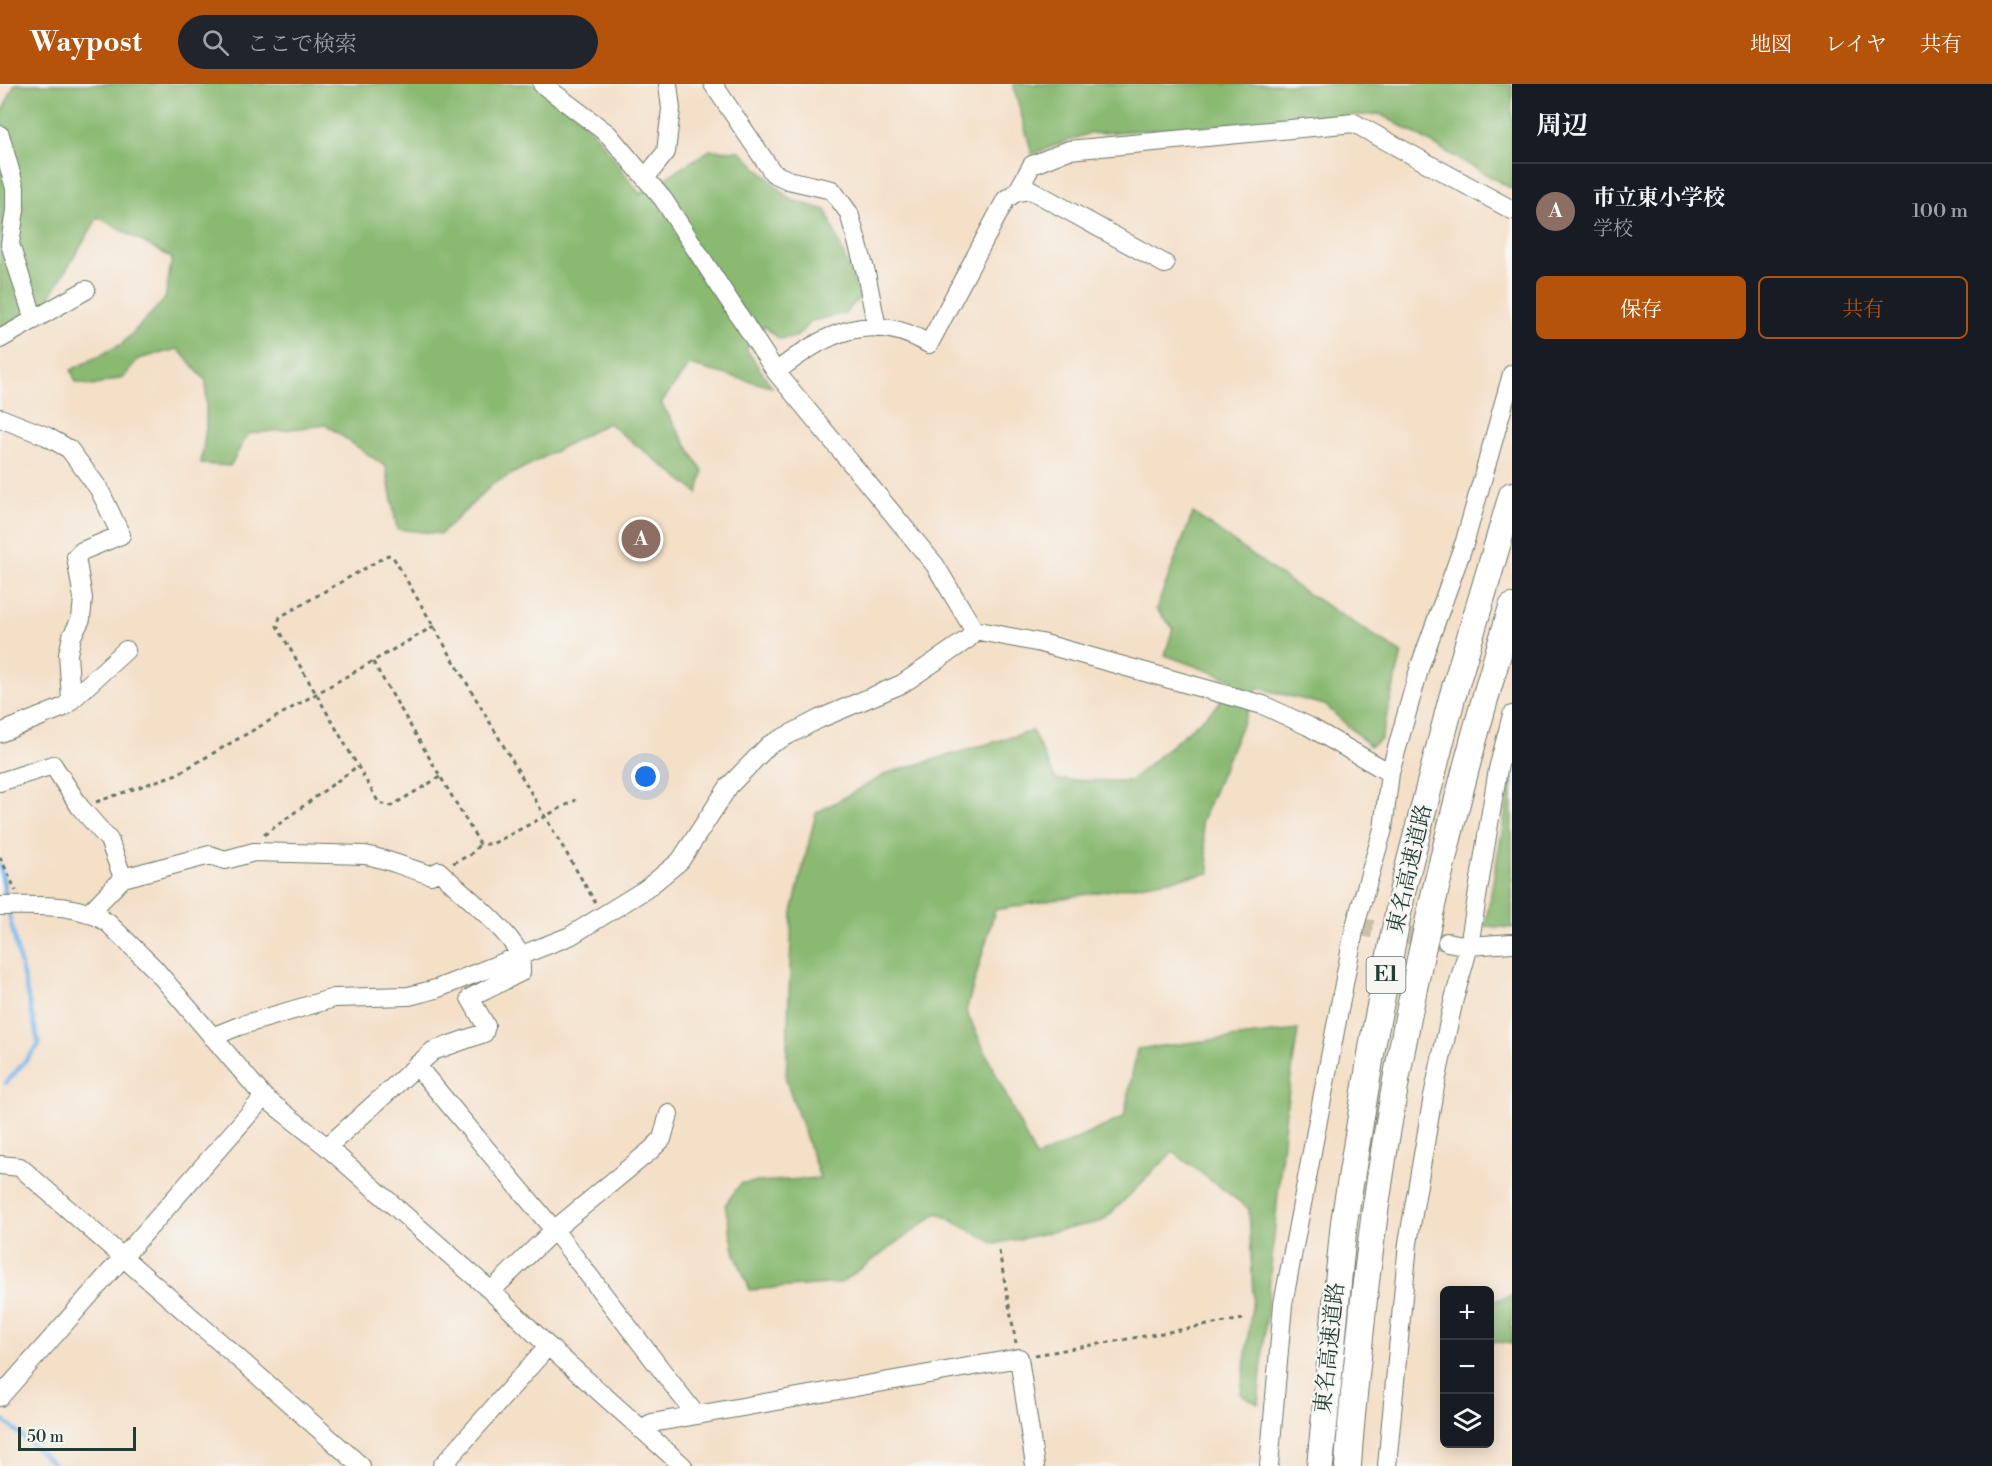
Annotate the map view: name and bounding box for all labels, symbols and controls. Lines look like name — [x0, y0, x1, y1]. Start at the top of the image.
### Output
search box — [178, 15, 598, 69]
text: Waypost — [30, 25, 142, 60]
icon: search — [199, 26, 232, 59]
text: ここで検索 — [247, 31, 357, 58]
text: 地図 — [1750, 32, 1792, 58]
text: レイヤ — [1825, 32, 1887, 58]
text: 共有 — [1920, 32, 1962, 58]
text: 周辺 — [1536, 110, 1588, 142]
text: 市立東小学校 — [1593, 185, 1725, 212]
text: A — [1548, 199, 1563, 224]
text: 100 m — [1912, 199, 1968, 224]
text: 学校 — [1593, 217, 1633, 242]
button: 保存 — [1536, 276, 1746, 339]
button: 共有 — [1758, 276, 1968, 339]
pin: A — [622, 516, 660, 562]
your location — [631, 762, 660, 791]
street label: 東名高速道路 — [1382, 802, 1438, 936]
road number: E1 — [1366, 957, 1406, 993]
street label: 東名高速道路 — [1310, 1281, 1350, 1415]
map controls — [1440, 1286, 1494, 1448]
button: + — [1440, 1286, 1494, 1340]
button: − — [1440, 1340, 1494, 1394]
button: layers — [1440, 1394, 1494, 1448]
scale bar — [18, 1424, 136, 1452]
text: 50 m — [27, 1427, 64, 1447]

